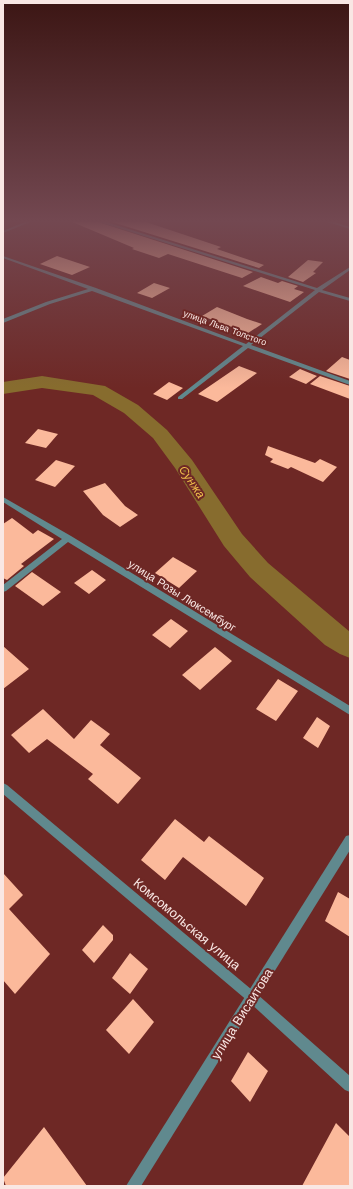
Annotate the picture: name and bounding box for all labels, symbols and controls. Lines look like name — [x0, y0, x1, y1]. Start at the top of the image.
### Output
street label: улица Льва Толстого — [182, 308, 268, 348]
water label: Сунжа — [176, 463, 208, 501]
street label: улица Розы Люксембург — [126, 557, 238, 635]
street label: Комсомольская улица — [131, 875, 244, 974]
street label: улица Висаитова — [208, 965, 276, 1062]

